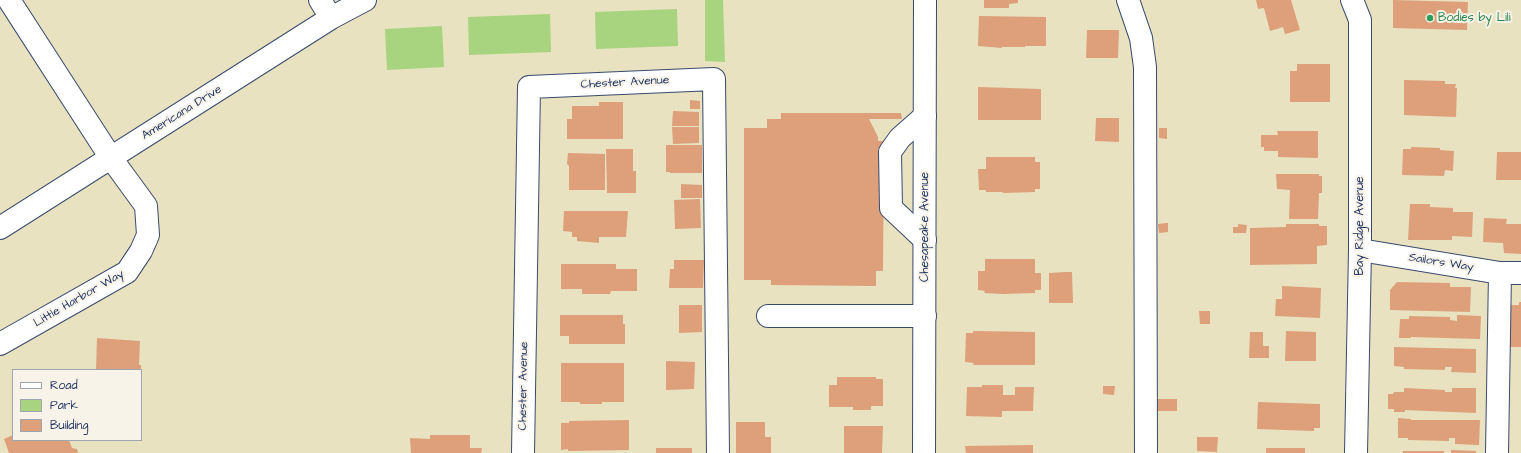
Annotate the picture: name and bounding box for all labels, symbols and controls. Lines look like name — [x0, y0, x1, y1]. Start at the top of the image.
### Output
place label: Bodies by Lili — [1438, 11, 1511, 25]
marker: Bodies by Lili — [1425, 13, 1435, 23]
street label: Chester Avenue — [580, 73, 670, 93]
street label: Americana Drive — [139, 83, 225, 143]
street label: Chesapeake Avenue — [918, 172, 932, 282]
street label: Bay Ridge Avenue — [1353, 176, 1367, 276]
street label: Sailors Way — [1407, 251, 1475, 275]
street label: Little Harbor Way — [31, 267, 127, 331]
street label: Chester Avenue — [516, 342, 532, 430]
legend — [12, 369, 142, 441]
text: Road — [50, 377, 78, 394]
text: Park — [50, 397, 78, 414]
text: Building — [50, 417, 88, 434]

